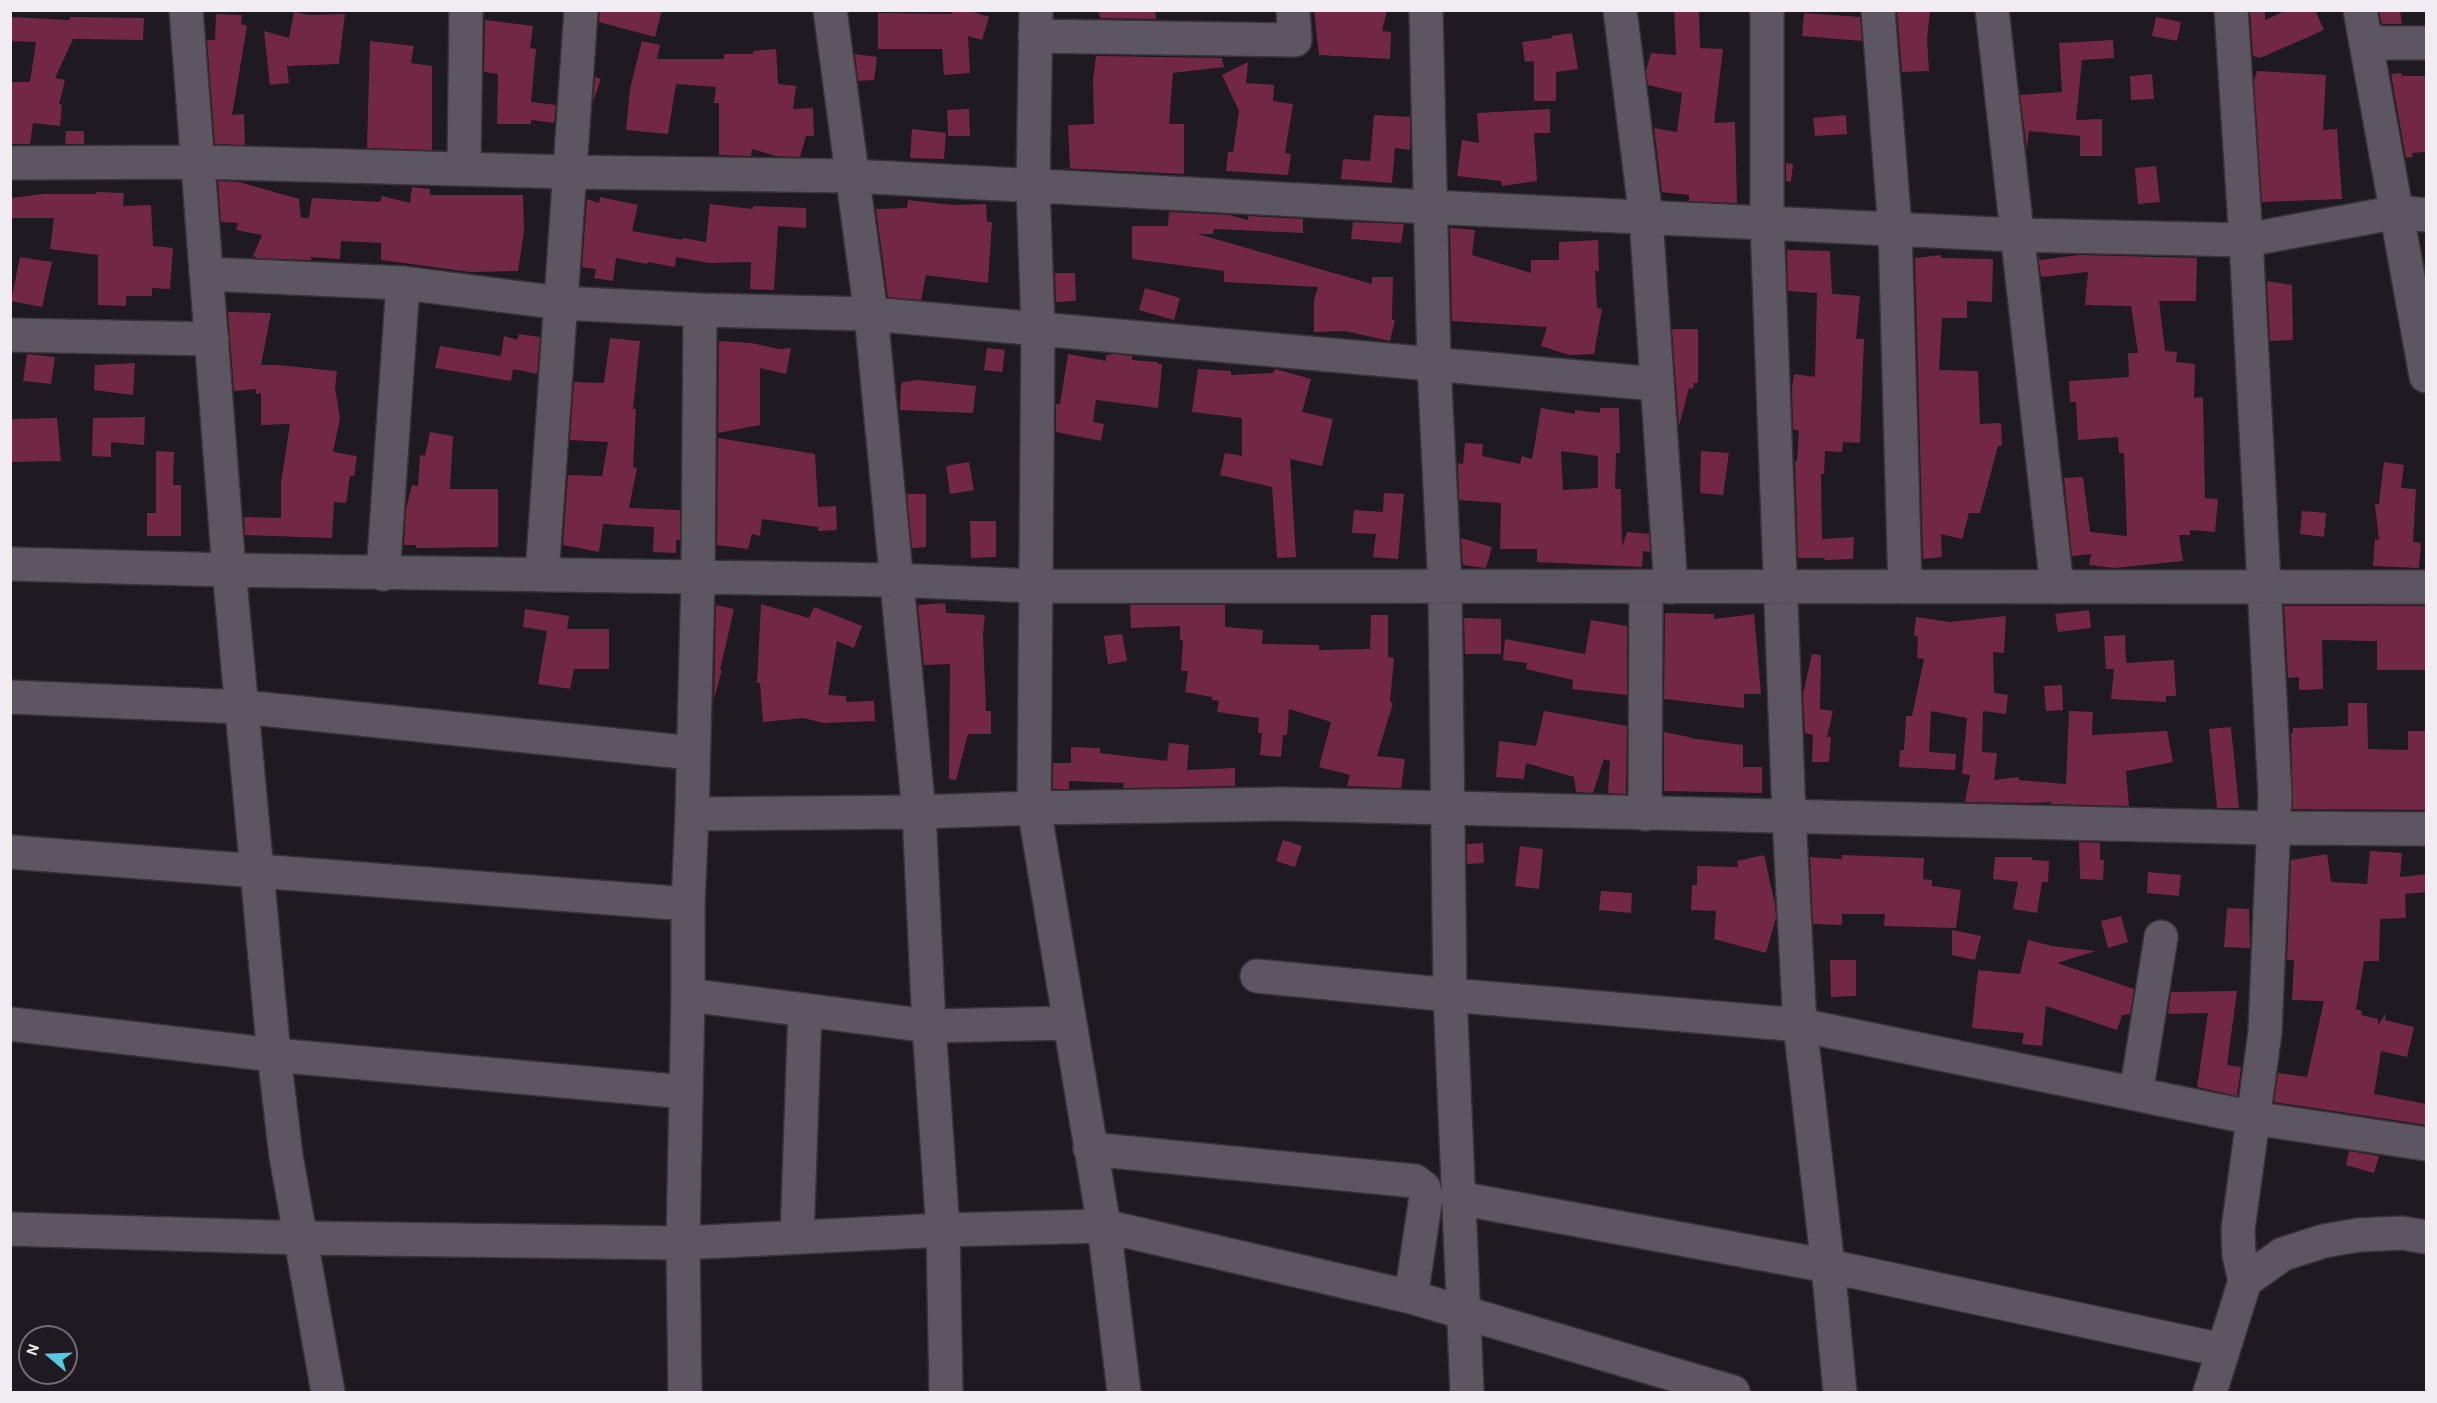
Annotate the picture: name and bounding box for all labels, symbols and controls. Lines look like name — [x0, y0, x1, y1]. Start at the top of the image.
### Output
north arrow — [18, 1325, 78, 1385]
text: N — [22, 1341, 43, 1358]

